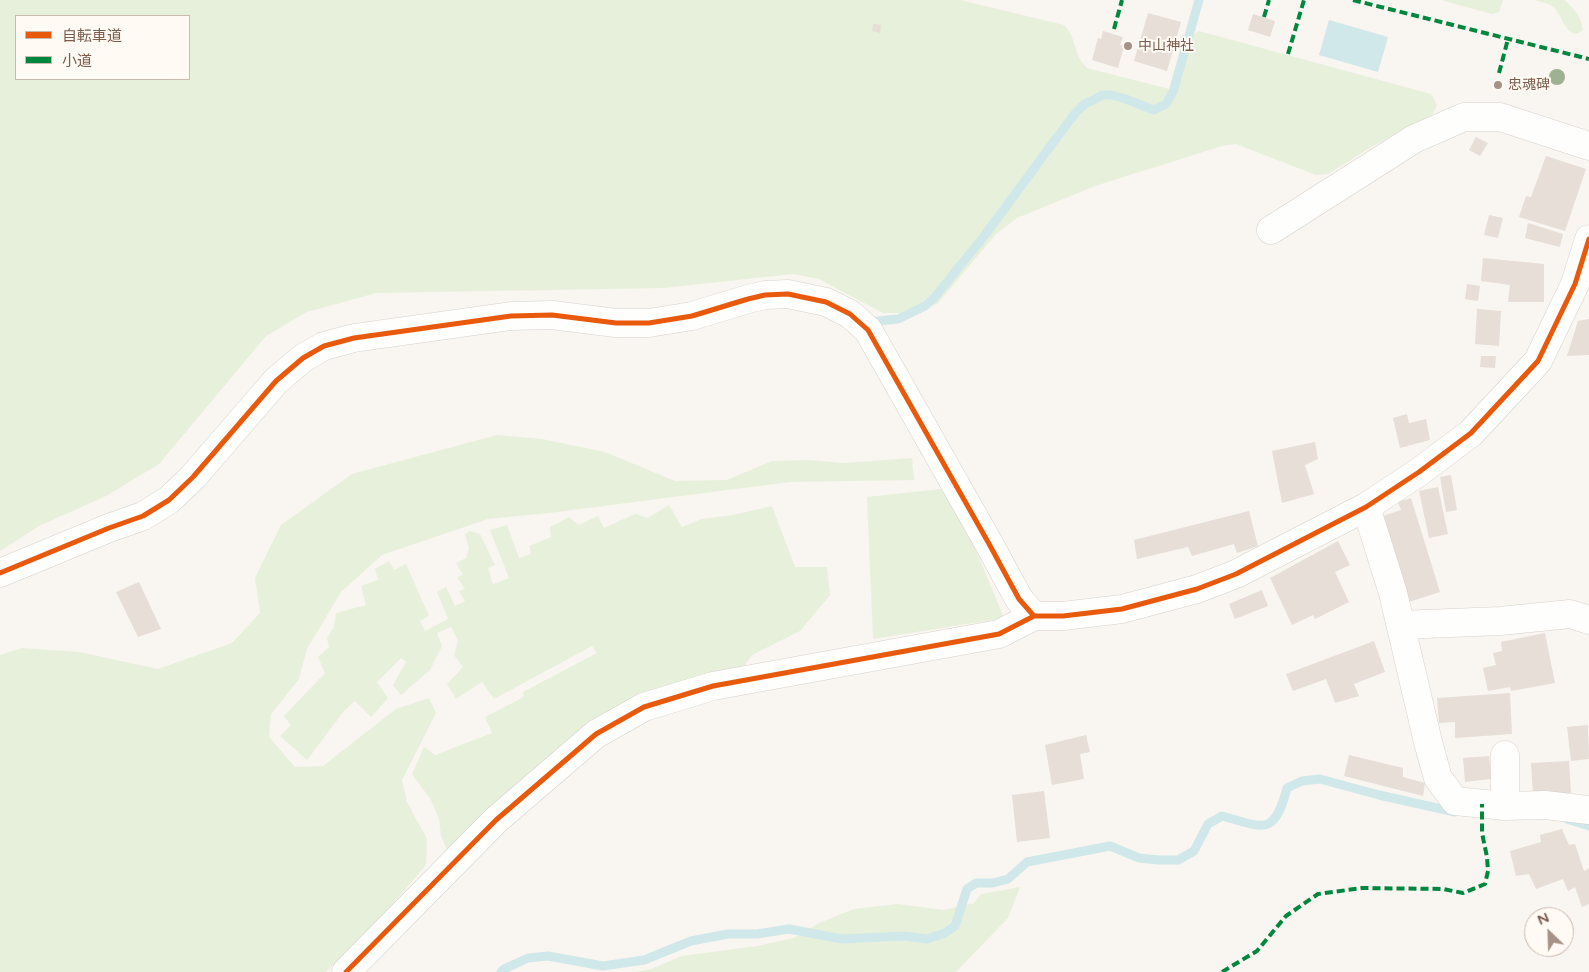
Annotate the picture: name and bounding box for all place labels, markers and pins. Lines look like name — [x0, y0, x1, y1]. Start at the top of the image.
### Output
place label: 中山神社 — [1138, 38, 1194, 54]
marker: 中山神社 — [1122, 40, 1134, 52]
place label: 忠魂碑 — [1508, 77, 1550, 93]
marker: 忠魂碑 — [1492, 79, 1504, 91]

